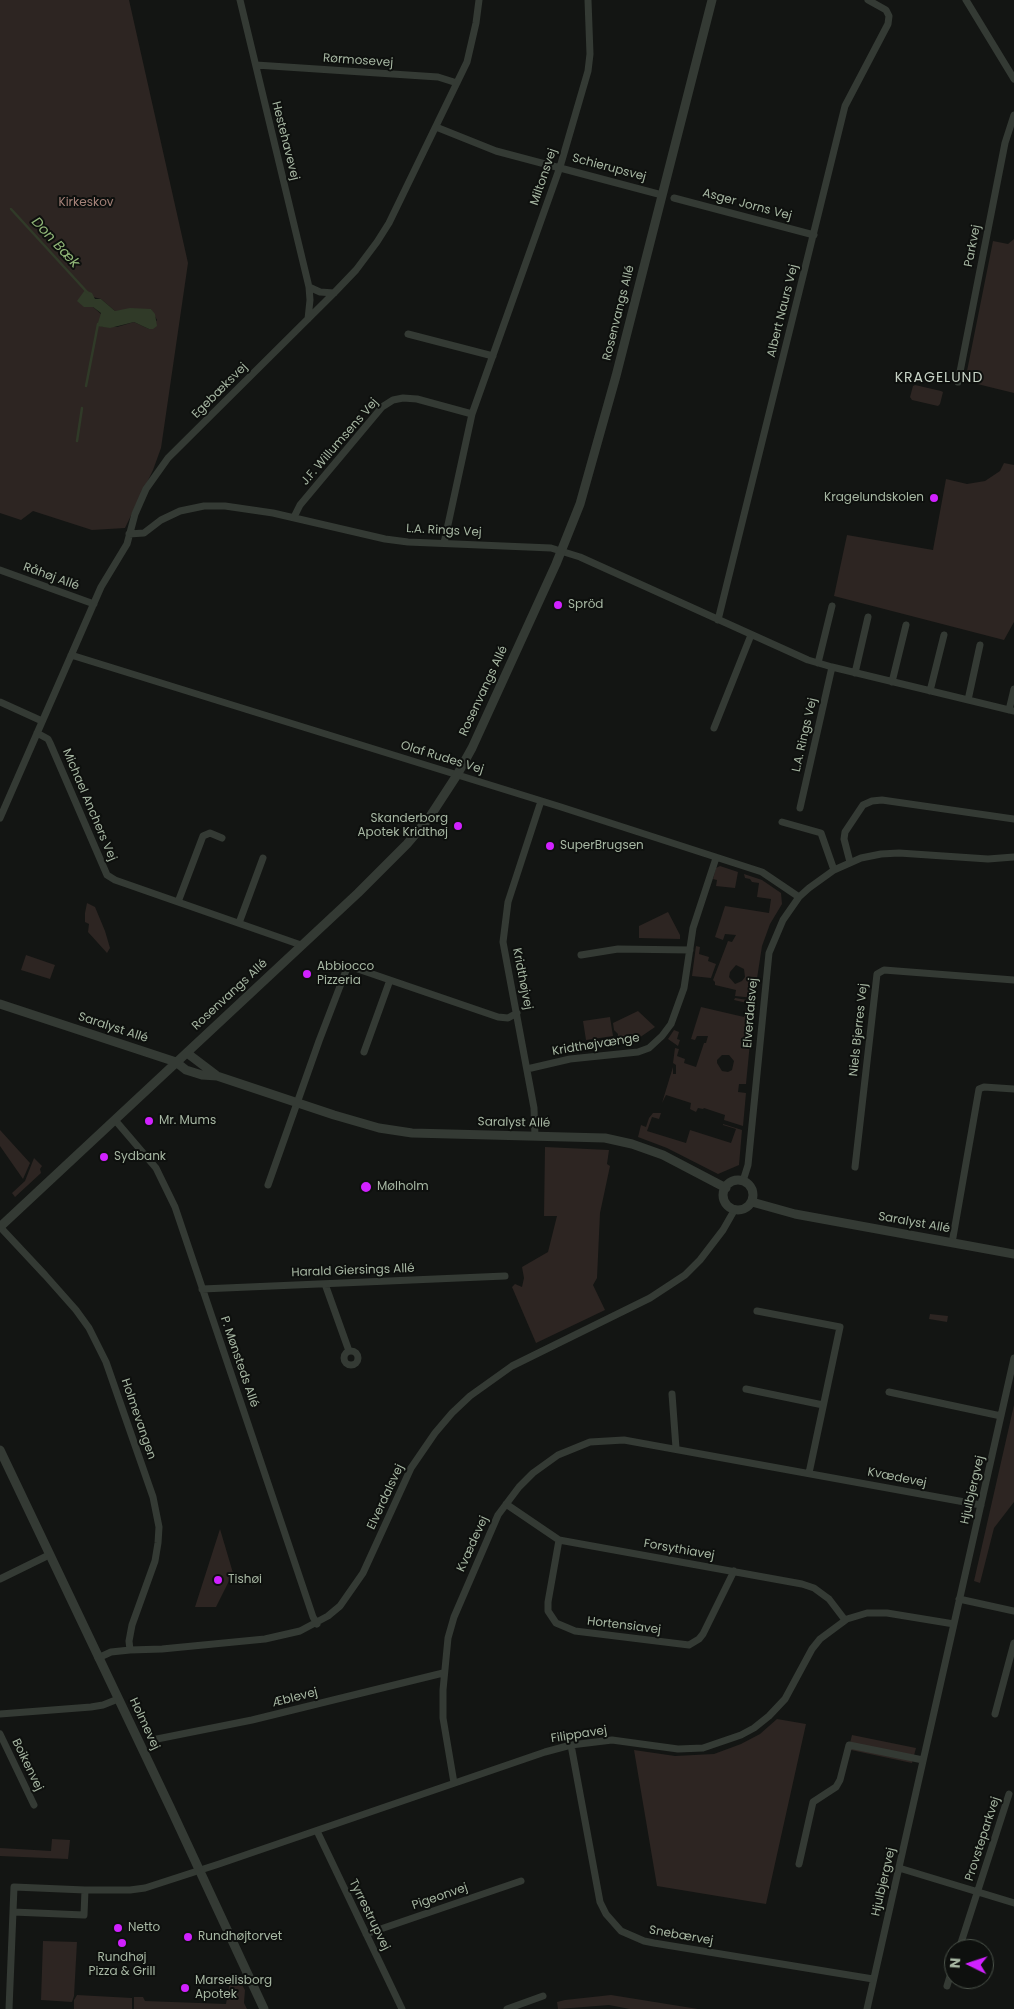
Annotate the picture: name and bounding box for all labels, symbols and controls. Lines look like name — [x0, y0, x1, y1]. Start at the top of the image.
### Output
street label: Rørmosevej — [322, 51, 394, 71]
street label: Hestehavevej — [268, 100, 302, 182]
street label: Miltonsvej — [528, 147, 560, 207]
street label: Schierupsvej — [570, 151, 648, 185]
street label: Asger Jorns Vej — [701, 186, 793, 224]
park label: Kirkeskov — [58, 196, 114, 210]
water label: Don Bæk — [27, 214, 83, 272]
street label: Parkvej — [962, 224, 984, 268]
street label: Albert Naurs Vej — [764, 263, 802, 359]
street label: Rosenvangs Allé — [600, 264, 638, 362]
street label: Egebæksvej — [189, 360, 251, 422]
district label: KRAGELUND — [894, 370, 984, 386]
street label: J.F. Willumsens Vej — [298, 396, 382, 488]
place label: Kragelundskolen — [824, 491, 924, 505]
marker: Kragelundskolen — [928, 492, 940, 504]
street label: L.A. Rings Vej — [406, 522, 482, 540]
street label: Råhøj Allé — [21, 560, 81, 594]
place label: Spröd — [568, 598, 603, 612]
marker: Spröd — [552, 599, 564, 611]
street label: Rosenvangs Allé — [457, 644, 511, 738]
street label: L.A. Rings Vej — [789, 697, 821, 773]
street label: Olaf Rudes Vej — [399, 739, 485, 777]
street label: Michael Anchers Vej — [59, 747, 119, 863]
place label: Skanderborg Apotek Kridthøj — [357, 812, 448, 840]
marker: Skanderborg Apotek Kridthøj — [452, 820, 464, 832]
place label: SuperBrugsen — [560, 839, 644, 853]
marker: SuperBrugsen — [544, 840, 556, 852]
street label: Kridthøjvej — [509, 947, 535, 1011]
street label: Rosenvangs Allé — [189, 956, 271, 1034]
place label: Abbiocco Pizzeria — [317, 960, 374, 988]
marker: Abbiocco Pizzeria — [301, 968, 313, 980]
street label: Elverdalsvej — [741, 977, 761, 1049]
street label: Niels Bjerres Vej — [847, 983, 871, 1077]
street label: Saralyst Allé — [76, 1010, 150, 1046]
street label: Kridthøjvænge — [551, 1031, 641, 1059]
place label: Mr. Mums — [159, 1114, 216, 1128]
marker: Mr. Mums — [143, 1115, 155, 1127]
street label: Saralyst Allé — [478, 1115, 550, 1131]
place label: Sydbank — [114, 1150, 166, 1164]
marker: Sydbank — [98, 1151, 110, 1163]
marker: Mølholm — [359, 1180, 373, 1194]
place label: Mølholm — [377, 1180, 429, 1194]
street label: Saralyst Allé — [877, 1210, 951, 1236]
street label: Harald Giersings Allé — [291, 1262, 415, 1280]
street label: P. Mønsteds Allé — [217, 1315, 261, 1409]
street label: Holmevangen — [117, 1377, 159, 1461]
street label: Hjulbjergvej — [958, 1454, 988, 1526]
street label: Elverdalsvej — [365, 1462, 407, 1532]
street label: Kvædevej — [866, 1465, 928, 1491]
street label: Kvædevej — [454, 1514, 492, 1574]
street label: Forsythiavej — [643, 1537, 715, 1563]
place label: Tishøi — [228, 1573, 262, 1587]
marker: Tishøi — [212, 1574, 224, 1586]
street label: Hortensiavej — [586, 1614, 662, 1638]
street label: Æblevej — [271, 1685, 319, 1711]
street label: Holmevej — [126, 1696, 162, 1752]
street label: Filippavej — [550, 1723, 608, 1747]
street label: Boikenvej — [8, 1736, 46, 1794]
street label: Provsteparkvej — [963, 1795, 1003, 1883]
street label: Hjulbjergvej — [869, 1846, 899, 1918]
street label: Tyrrestrupvej — [346, 1877, 392, 1953]
street label: Pigeonvej — [410, 1881, 470, 1913]
place label: Netto — [128, 1921, 160, 1935]
marker: Netto — [112, 1922, 124, 1934]
street label: Snebærvej — [648, 1923, 714, 1949]
place label: Rundhøjtorvet — [198, 1930, 282, 1944]
marker: Rundhøjtorvet — [182, 1931, 194, 1943]
marker: Rundhøj Pizza & Grill — [116, 1937, 128, 1949]
north arrow — [944, 1939, 994, 1989]
place label: Rundhøj Pizza & Grill — [89, 1951, 155, 1979]
text: N — [945, 1957, 965, 1969]
place label: Marselisborg Apotek — [195, 1974, 272, 2002]
marker: Marselisborg Apotek — [179, 1982, 191, 1994]

